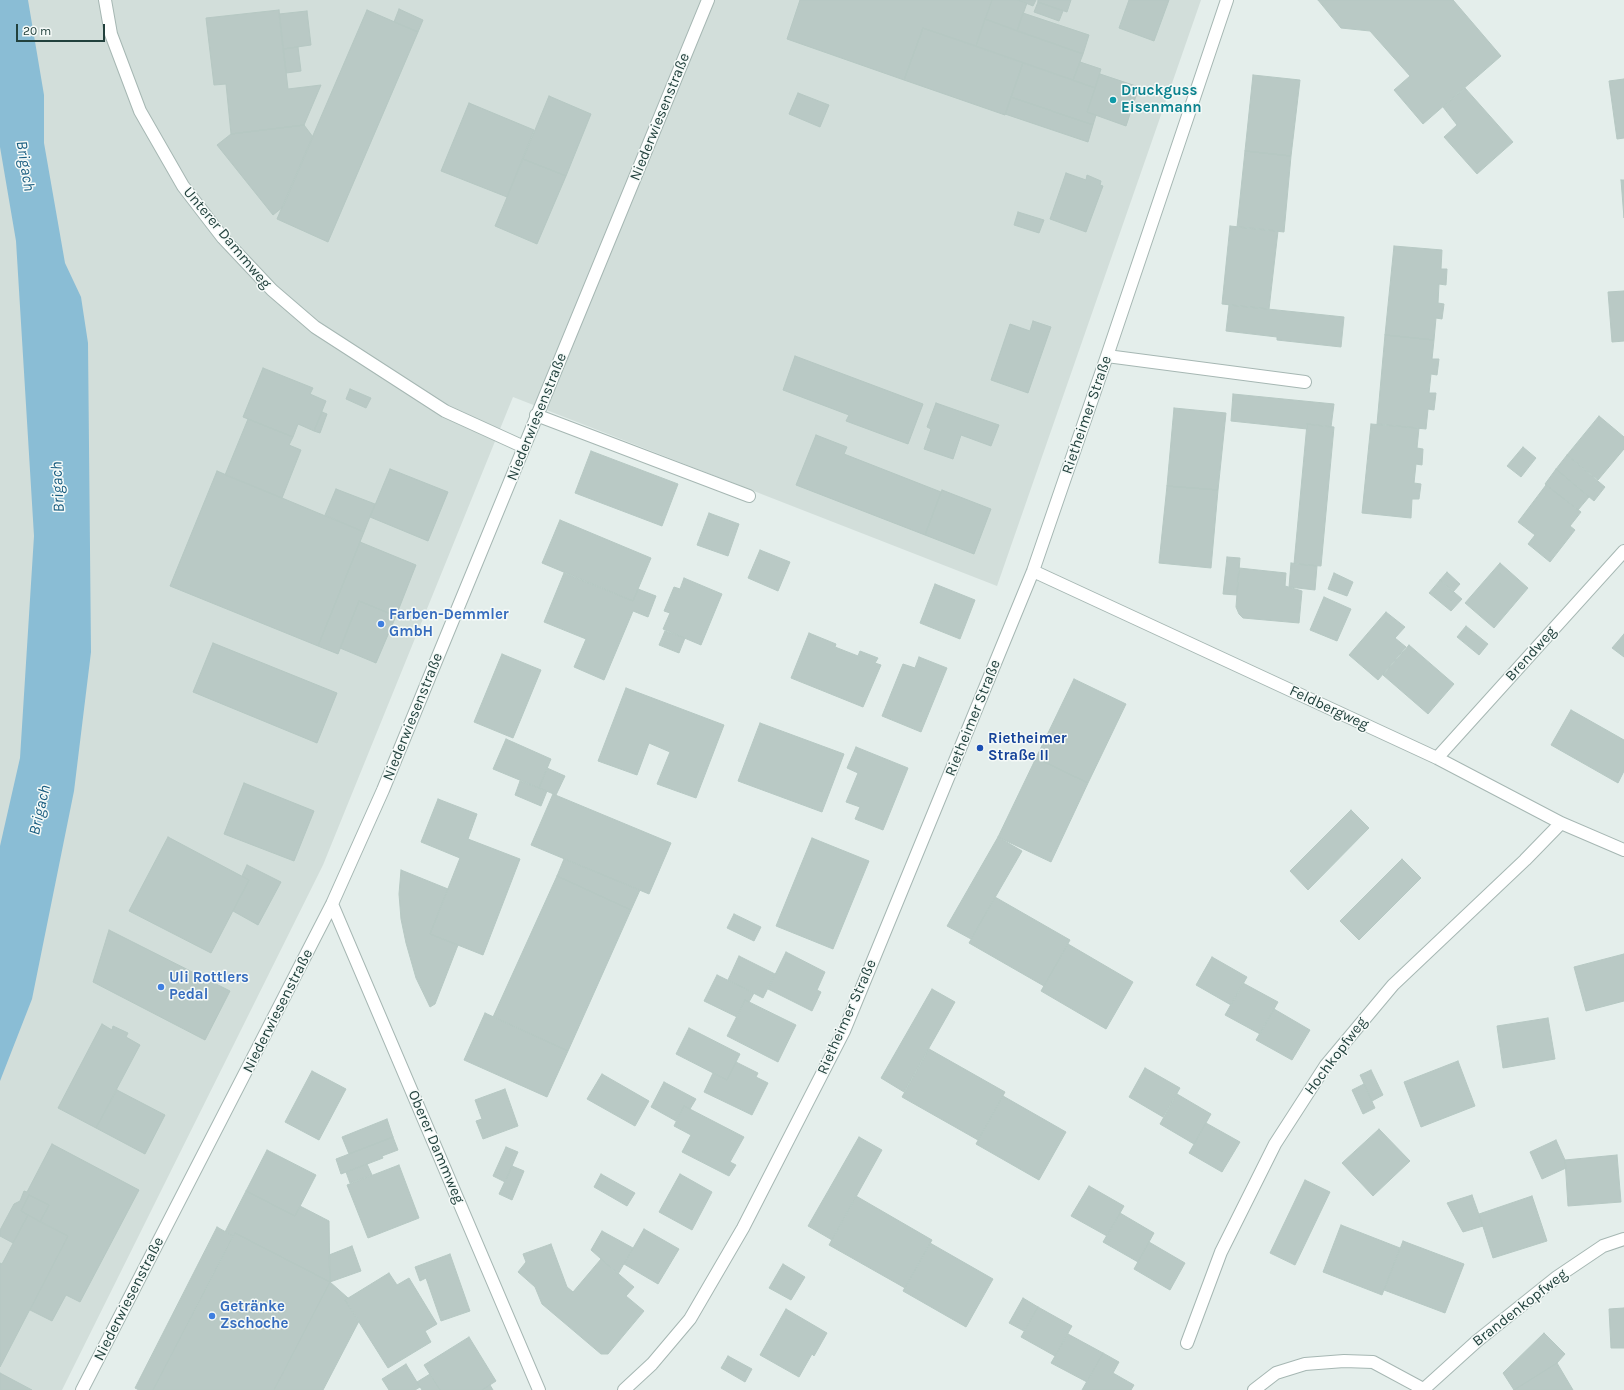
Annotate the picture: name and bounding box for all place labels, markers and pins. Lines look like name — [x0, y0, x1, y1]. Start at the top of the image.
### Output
place label: Druckguss Eisenmann — [1121, 82, 1202, 117]
marker: Druckguss Eisenmann — [1108, 95, 1118, 105]
place label: Farben-Demmler GmbH — [389, 606, 509, 641]
marker: Farben-Demmler GmbH — [376, 619, 386, 629]
place label: Rietheimer Straße II — [988, 730, 1067, 765]
marker: Rietheimer Straße II — [975, 743, 985, 753]
place label: Uli Rottlers Pedal — [169, 969, 249, 1004]
marker: Uli Rottlers Pedal — [156, 982, 166, 992]
place label: Getränke Zschoche — [220, 1298, 288, 1333]
marker: Getränke Zschoche — [207, 1311, 217, 1321]

